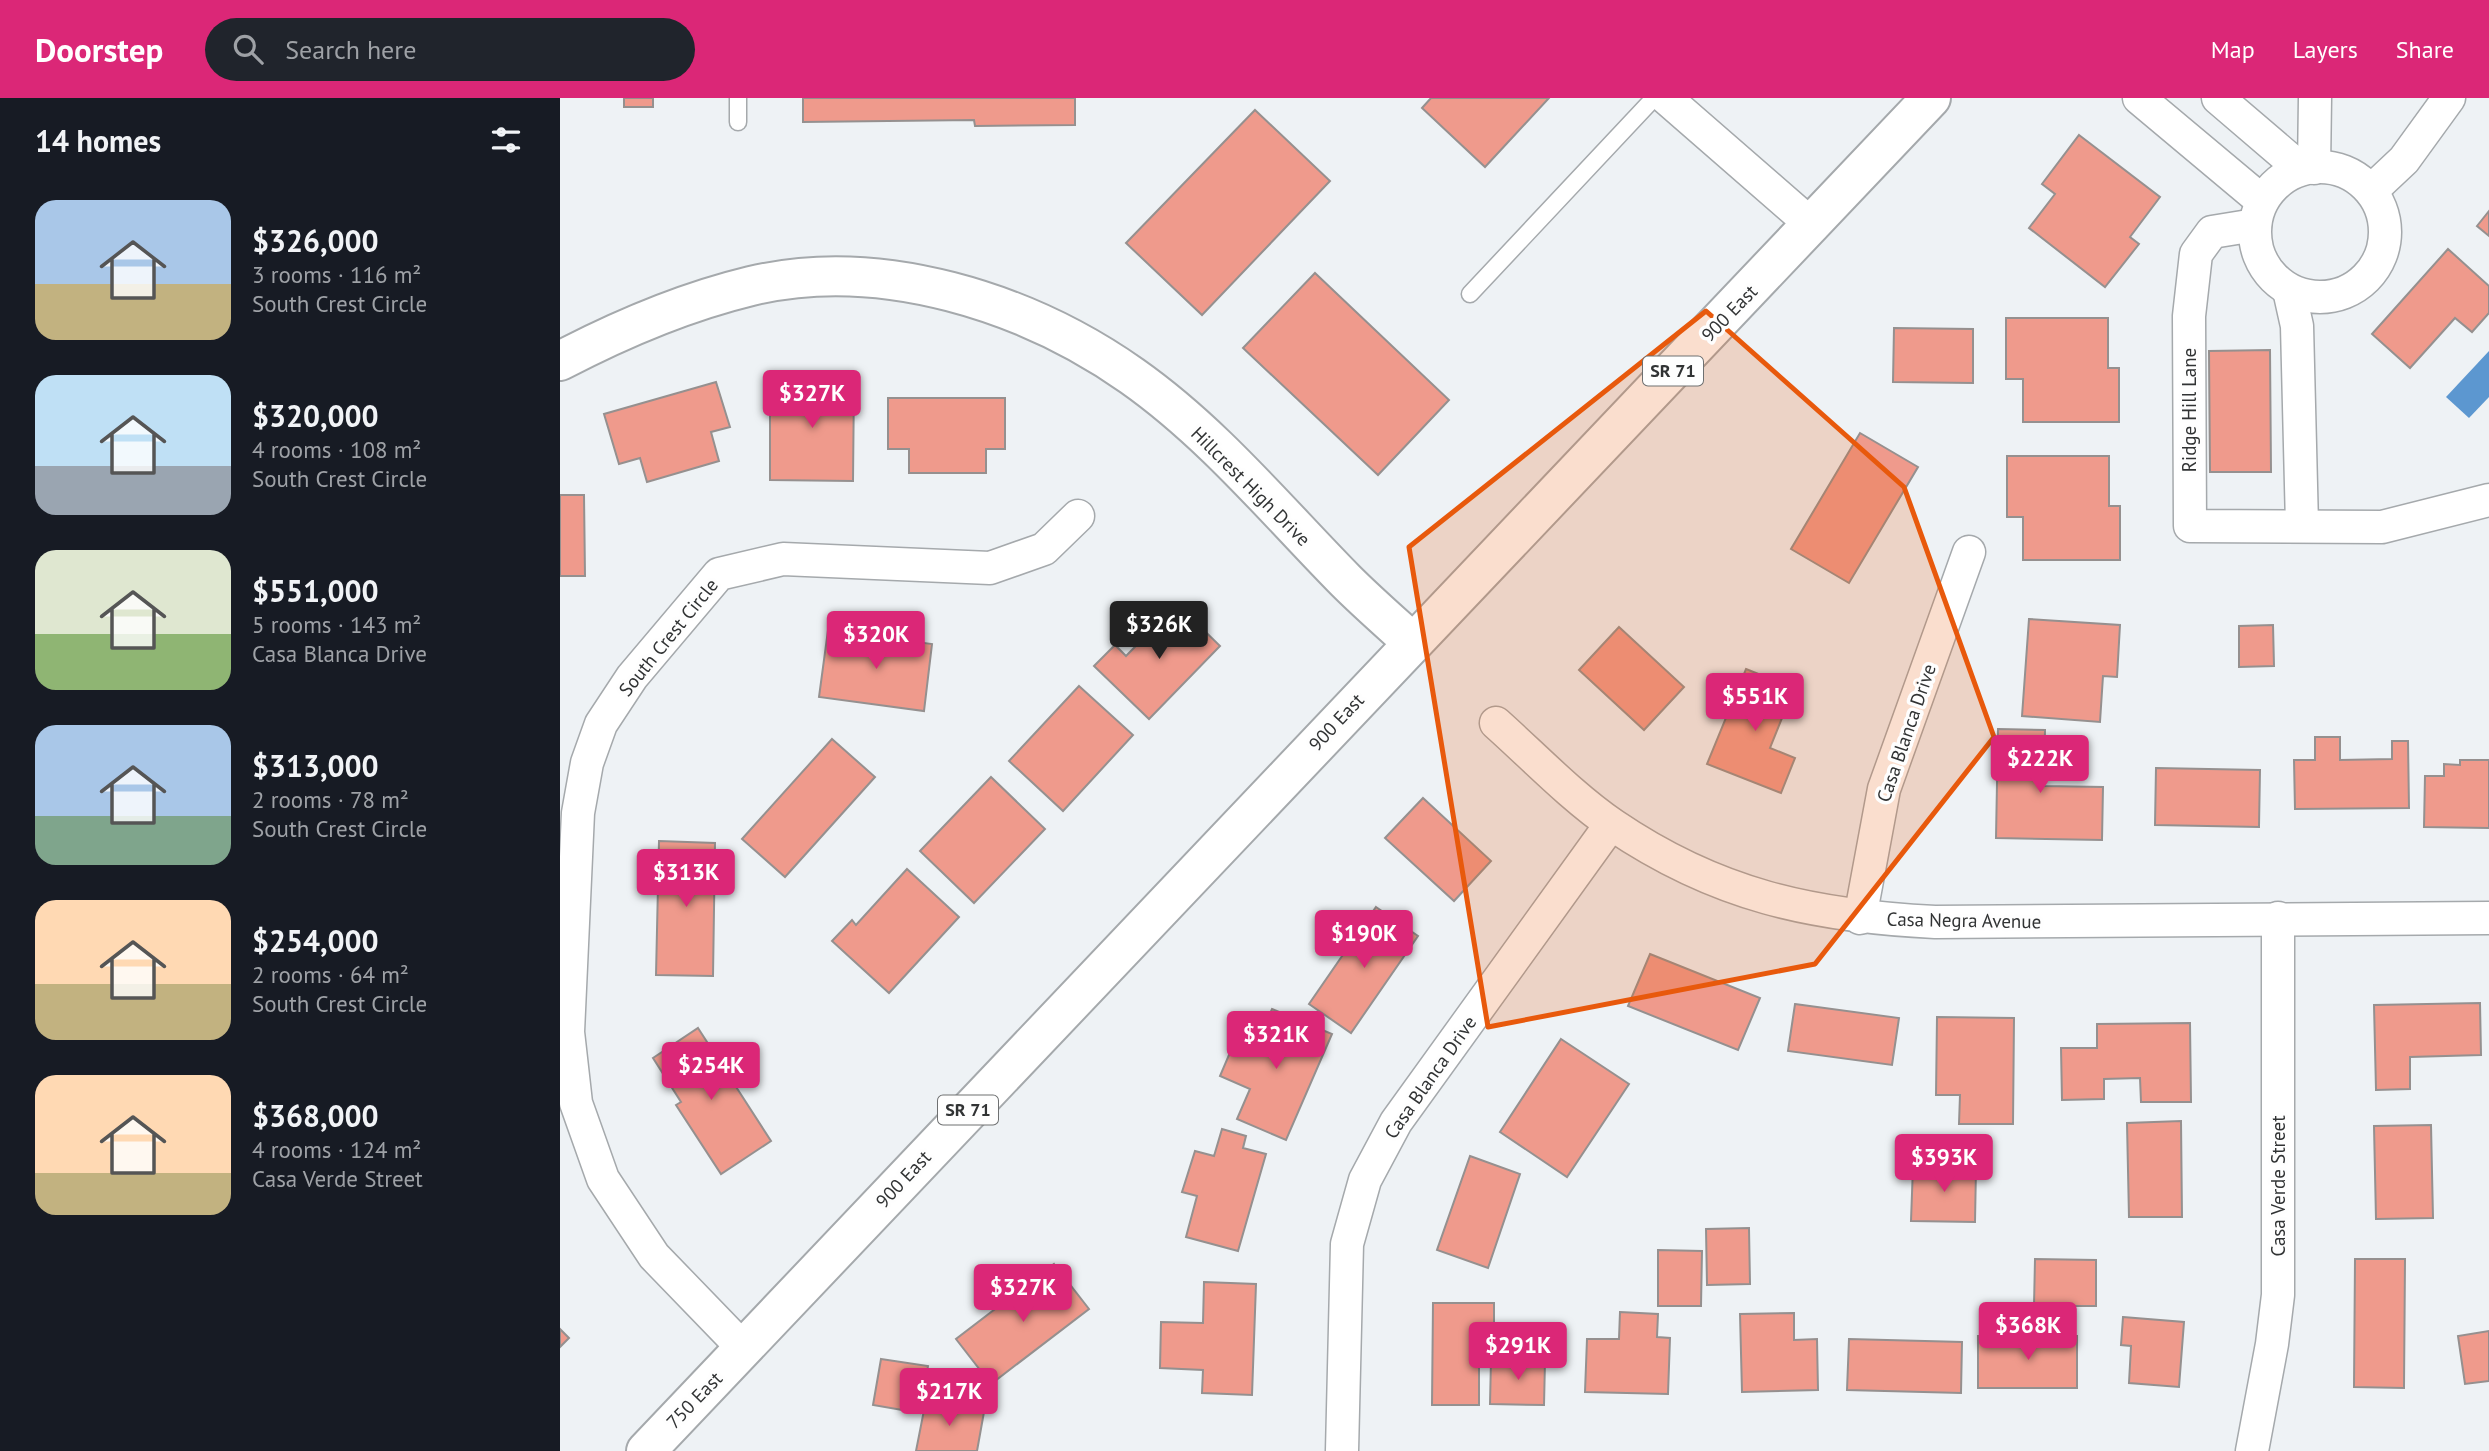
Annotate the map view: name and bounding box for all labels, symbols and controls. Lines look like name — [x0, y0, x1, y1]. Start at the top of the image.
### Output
search box — [205, 18, 695, 81]
text: Doorstep — [35, 28, 163, 71]
icon: search — [229, 30, 267, 68]
text: Search here — [285, 33, 416, 66]
text: Map — [2211, 34, 2255, 65]
text: Layers — [2293, 34, 2358, 65]
text: Share — [2396, 34, 2454, 65]
text: 14 homes — [35, 121, 161, 160]
icon: filters — [487, 121, 525, 159]
text: $326,000 — [252, 221, 379, 260]
icon: home — [91, 228, 175, 312]
text: 3 rooms · 116 m² — [252, 260, 421, 289]
street label: 900 East — [1696, 279, 1762, 347]
text: South Crest Circle — [252, 289, 427, 318]
street label: Ridge Hill Lane — [2177, 348, 2201, 472]
road number: SR 71 — [1643, 356, 1703, 386]
pin: $327K — [763, 370, 861, 430]
text: $327K — [779, 378, 845, 407]
text: $320,000 — [252, 396, 379, 435]
icon: home — [91, 403, 175, 487]
street label: Hillcrest High Drive — [1186, 421, 1316, 551]
text: 4 rooms · 108 m² — [252, 435, 421, 464]
text: South Crest Circle — [252, 464, 427, 493]
text: $551,000 — [252, 571, 379, 610]
street label: South Crest Circle — [613, 573, 723, 701]
icon: home — [91, 578, 175, 662]
pin: $326K — [1110, 602, 1208, 661]
text: $326K — [1126, 609, 1192, 638]
text: 5 rooms · 143 m² — [252, 610, 421, 639]
pin: $320K — [827, 612, 925, 671]
text: $320K — [843, 619, 909, 648]
text: Casa Blanca Drive — [252, 639, 427, 668]
street label: Casa Blanca Drive — [1871, 661, 1941, 805]
pin: $551K — [1706, 674, 1804, 733]
text: $551K — [1722, 681, 1788, 710]
street label: 900 East — [1303, 688, 1369, 756]
pin: $222K — [1991, 736, 2089, 795]
text: $222K — [2007, 743, 2073, 772]
text: $313,000 — [252, 746, 379, 785]
icon: home — [91, 753, 175, 837]
text: 2 rooms · 78 m² — [252, 785, 409, 814]
text: South Crest Circle — [252, 814, 427, 843]
pin: $313K — [637, 850, 735, 909]
text: $313K — [653, 857, 719, 886]
street label: Casa Negra Avenue — [1887, 907, 2041, 933]
pin: $190K — [1315, 910, 1413, 970]
text: $190K — [1331, 918, 1397, 947]
text: $254,000 — [252, 921, 379, 960]
icon: home — [91, 928, 175, 1012]
text: 2 rooms · 64 m² — [252, 960, 409, 989]
text: South Crest Circle — [252, 989, 427, 1018]
street label: Casa Blanca Drive — [1379, 1011, 1481, 1143]
pin: $321K — [1227, 1012, 1325, 1071]
text: $321K — [1243, 1019, 1309, 1048]
pin: $254K — [662, 1042, 760, 1102]
text: $254K — [678, 1050, 744, 1079]
text: $368,000 — [252, 1096, 379, 1135]
road number: SR 71 — [938, 1096, 998, 1125]
icon: home — [91, 1103, 175, 1187]
street label: Casa Verde Street — [2266, 1115, 2290, 1257]
pin: $393K — [1895, 1134, 1993, 1194]
text: 4 rooms · 124 m² — [252, 1135, 421, 1164]
text: $393K — [1911, 1142, 1977, 1171]
street label: 900 East — [870, 1145, 936, 1213]
text: Casa Verde Street — [252, 1164, 423, 1193]
pin: $327K — [974, 1264, 1072, 1324]
text: $327K — [990, 1272, 1056, 1301]
pin: $368K — [1979, 1302, 2077, 1362]
text: $368K — [1995, 1310, 2061, 1339]
pin: $291K — [1469, 1322, 1567, 1382]
text: $291K — [1485, 1330, 1551, 1359]
street label: 750 East — [661, 1366, 727, 1434]
pin: $217K — [900, 1368, 998, 1428]
text: $217K — [916, 1376, 982, 1405]

